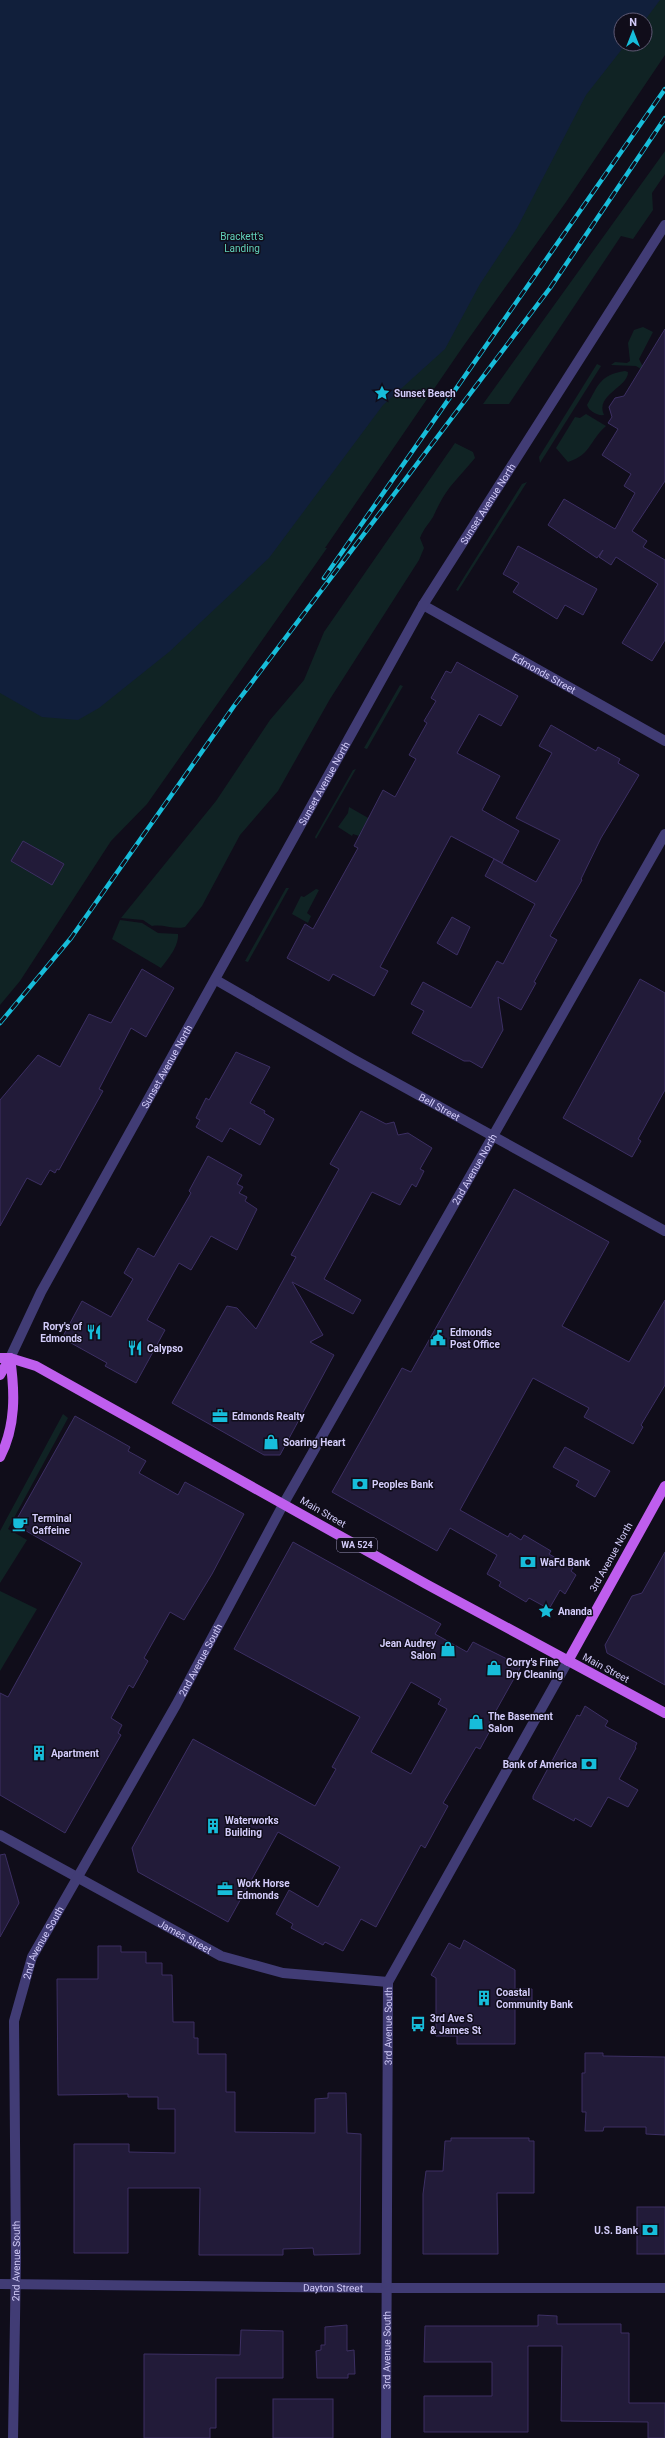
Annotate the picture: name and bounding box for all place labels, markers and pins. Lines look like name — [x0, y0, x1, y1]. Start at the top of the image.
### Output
place icon: Sunset Beach — [373, 384, 391, 402]
place label: Sunset Beach — [394, 388, 456, 399]
place label: Rory's of Edmonds — [40, 1321, 82, 1344]
restaurant icon: Rory's of Edmonds — [85, 1323, 103, 1341]
place label: Edmonds Post Office — [450, 1327, 500, 1350]
public building icon: Edmonds Post Office — [429, 1329, 447, 1347]
restaurant icon: Calypso — [126, 1339, 144, 1357]
place label: Calypso — [147, 1343, 183, 1354]
office icon: Edmonds Realty — [211, 1407, 229, 1425]
place label: Edmonds Realty — [232, 1411, 306, 1422]
shop icon: Soaring Heart — [262, 1433, 280, 1451]
place label: Soaring Heart — [283, 1437, 346, 1448]
bank icon: Peoples Bank — [351, 1475, 369, 1493]
place label: Peoples Bank — [372, 1479, 434, 1490]
place label: Terminal Caffeine — [32, 1513, 72, 1536]
cafe icon: Terminal Caffeine — [11, 1515, 29, 1533]
bank icon: WaFd Bank — [519, 1553, 537, 1571]
place label: WaFd Bank — [540, 1557, 591, 1568]
place icon: Ananda — [537, 1602, 555, 1620]
place label: Ananda — [558, 1606, 593, 1617]
place label: Jean Audrey Salon — [380, 1638, 437, 1661]
shop icon: Jean Audrey Salon — [439, 1640, 457, 1658]
place label: Corry's Fine Dry Cleaning — [506, 1657, 564, 1680]
shop icon: Corry's Fine Dry Cleaning — [485, 1659, 503, 1677]
place label: The Basement Salon — [488, 1711, 554, 1734]
shop icon: The Basement Salon — [467, 1713, 485, 1731]
building icon: Apartment — [30, 1744, 48, 1762]
place label: Apartment — [51, 1748, 99, 1759]
bank icon: Bank of America — [580, 1755, 598, 1773]
place label: Bank of America — [503, 1759, 578, 1770]
place label: Waterworks Building — [225, 1815, 279, 1838]
building icon: Waterworks Building — [204, 1817, 222, 1835]
place label: Work Horse Edmonds — [237, 1878, 290, 1901]
office icon: Work Horse Edmonds — [216, 1880, 234, 1898]
place label: Coastal Community Bank — [496, 1987, 574, 2010]
building icon: Coastal Community Bank — [475, 1989, 493, 2007]
place label: 3rd Ave S & James St — [430, 2013, 482, 2036]
bus stop icon: 3rd Ave S & James St — [409, 2015, 427, 2033]
bank icon: U.S. Bank — [641, 2221, 659, 2239]
place label: U.S. Bank — [594, 2225, 639, 2236]

